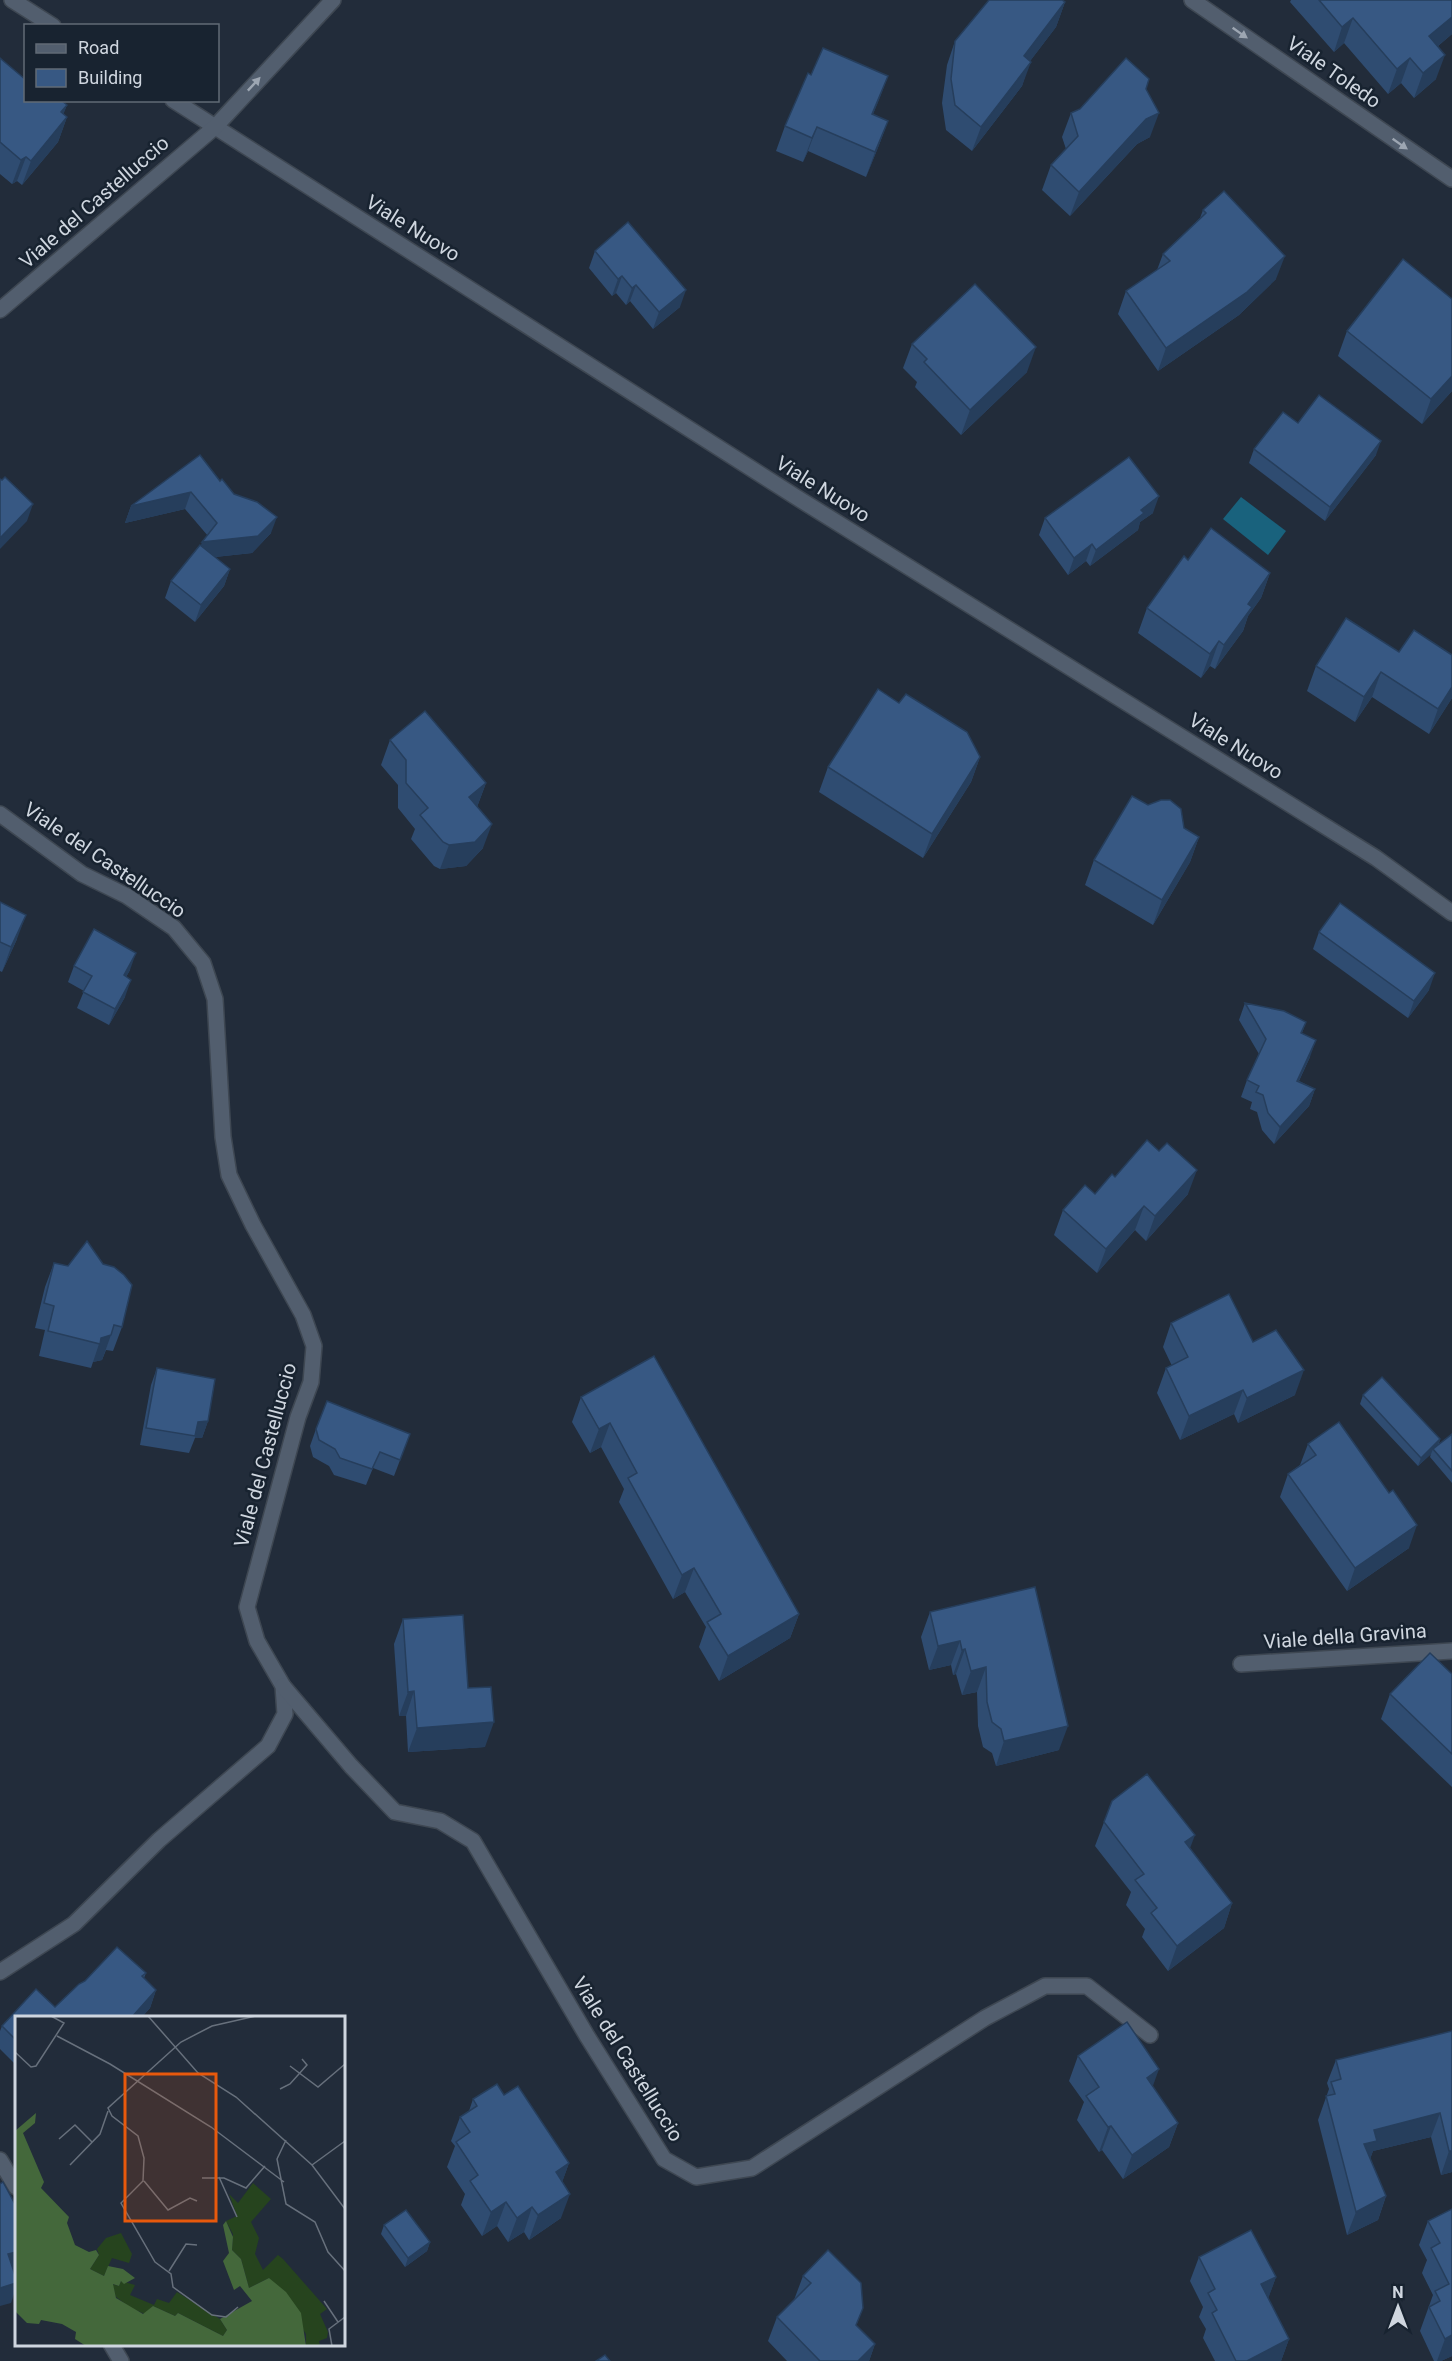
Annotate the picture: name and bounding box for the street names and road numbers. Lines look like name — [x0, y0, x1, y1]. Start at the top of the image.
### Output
street label: Viale Toledo — [1282, 31, 1386, 113]
street label: Viale del Castelluccio — [14, 131, 174, 273]
street label: Viale Nuovo — [362, 190, 464, 266]
street label: Viale Nuovo — [772, 451, 874, 527]
street label: Viale Nuovo — [1185, 708, 1287, 784]
street label: Viale del Castelluccio — [20, 797, 190, 923]
street label: Viale del Castelluccio — [229, 1360, 301, 1550]
street label: Viale della Gravina — [1263, 1618, 1427, 1654]
street label: Viale del Castelluccio — [567, 1972, 689, 2146]

